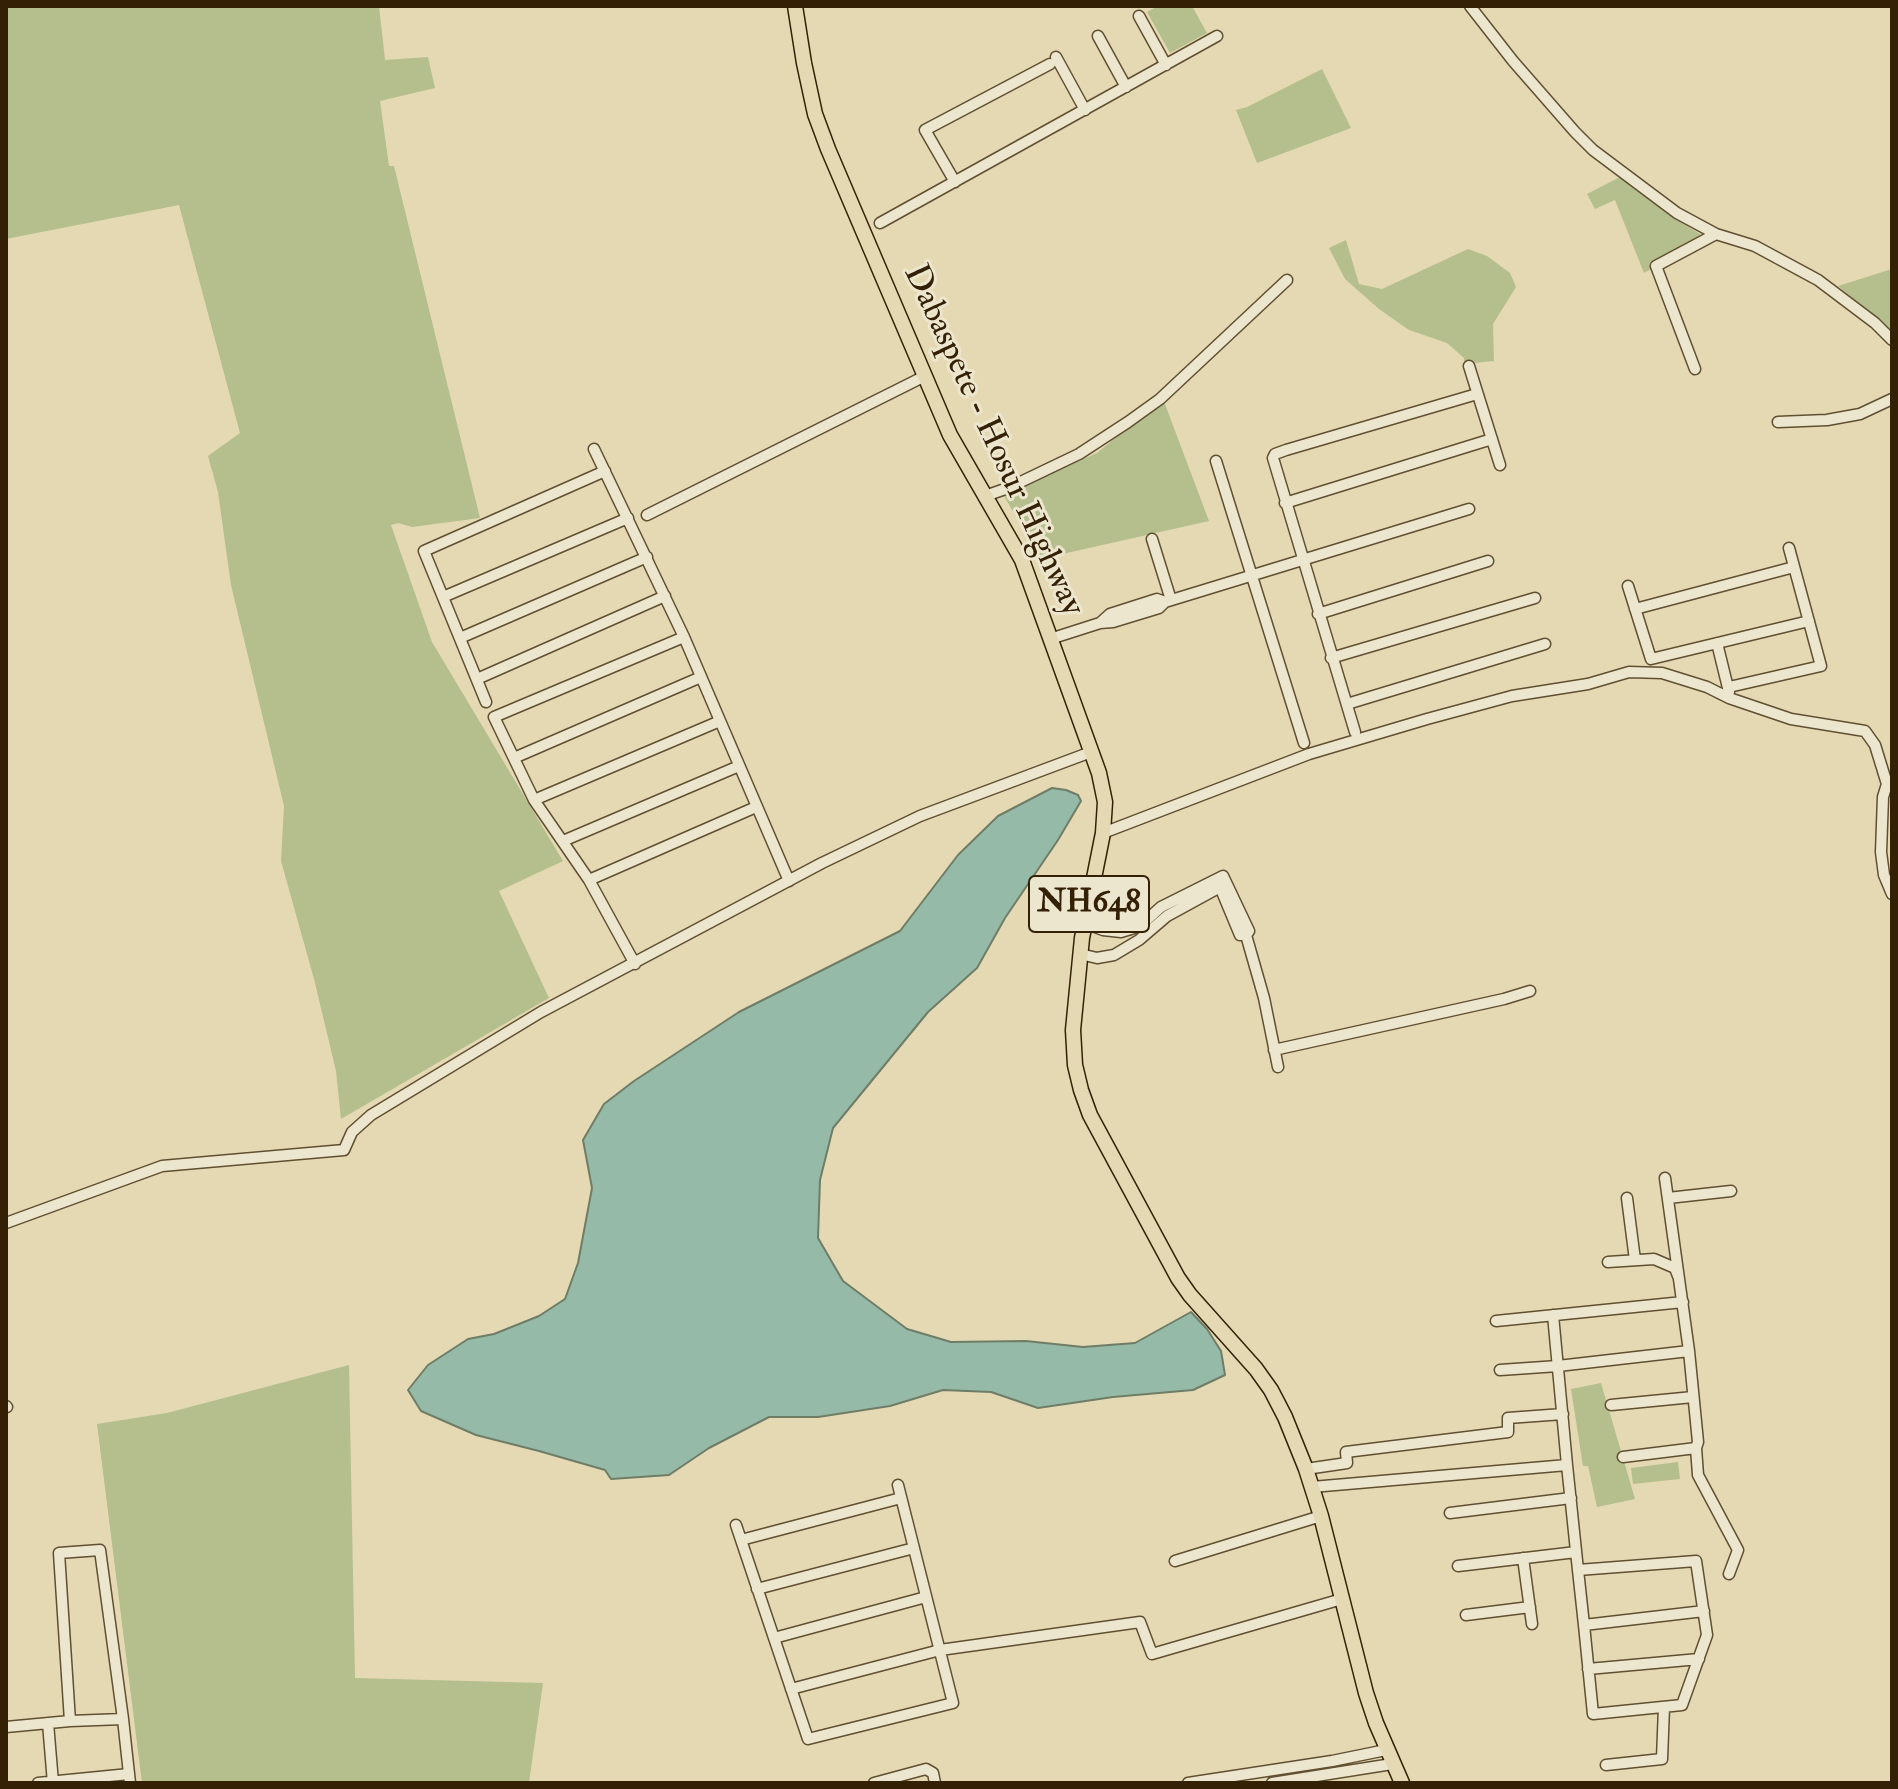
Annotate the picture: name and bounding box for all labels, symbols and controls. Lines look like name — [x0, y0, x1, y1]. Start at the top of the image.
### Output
street label: Dabaspete - Hosur Highway — [893, 259, 1091, 623]
road number: NH648 — [1029, 876, 1149, 932]

